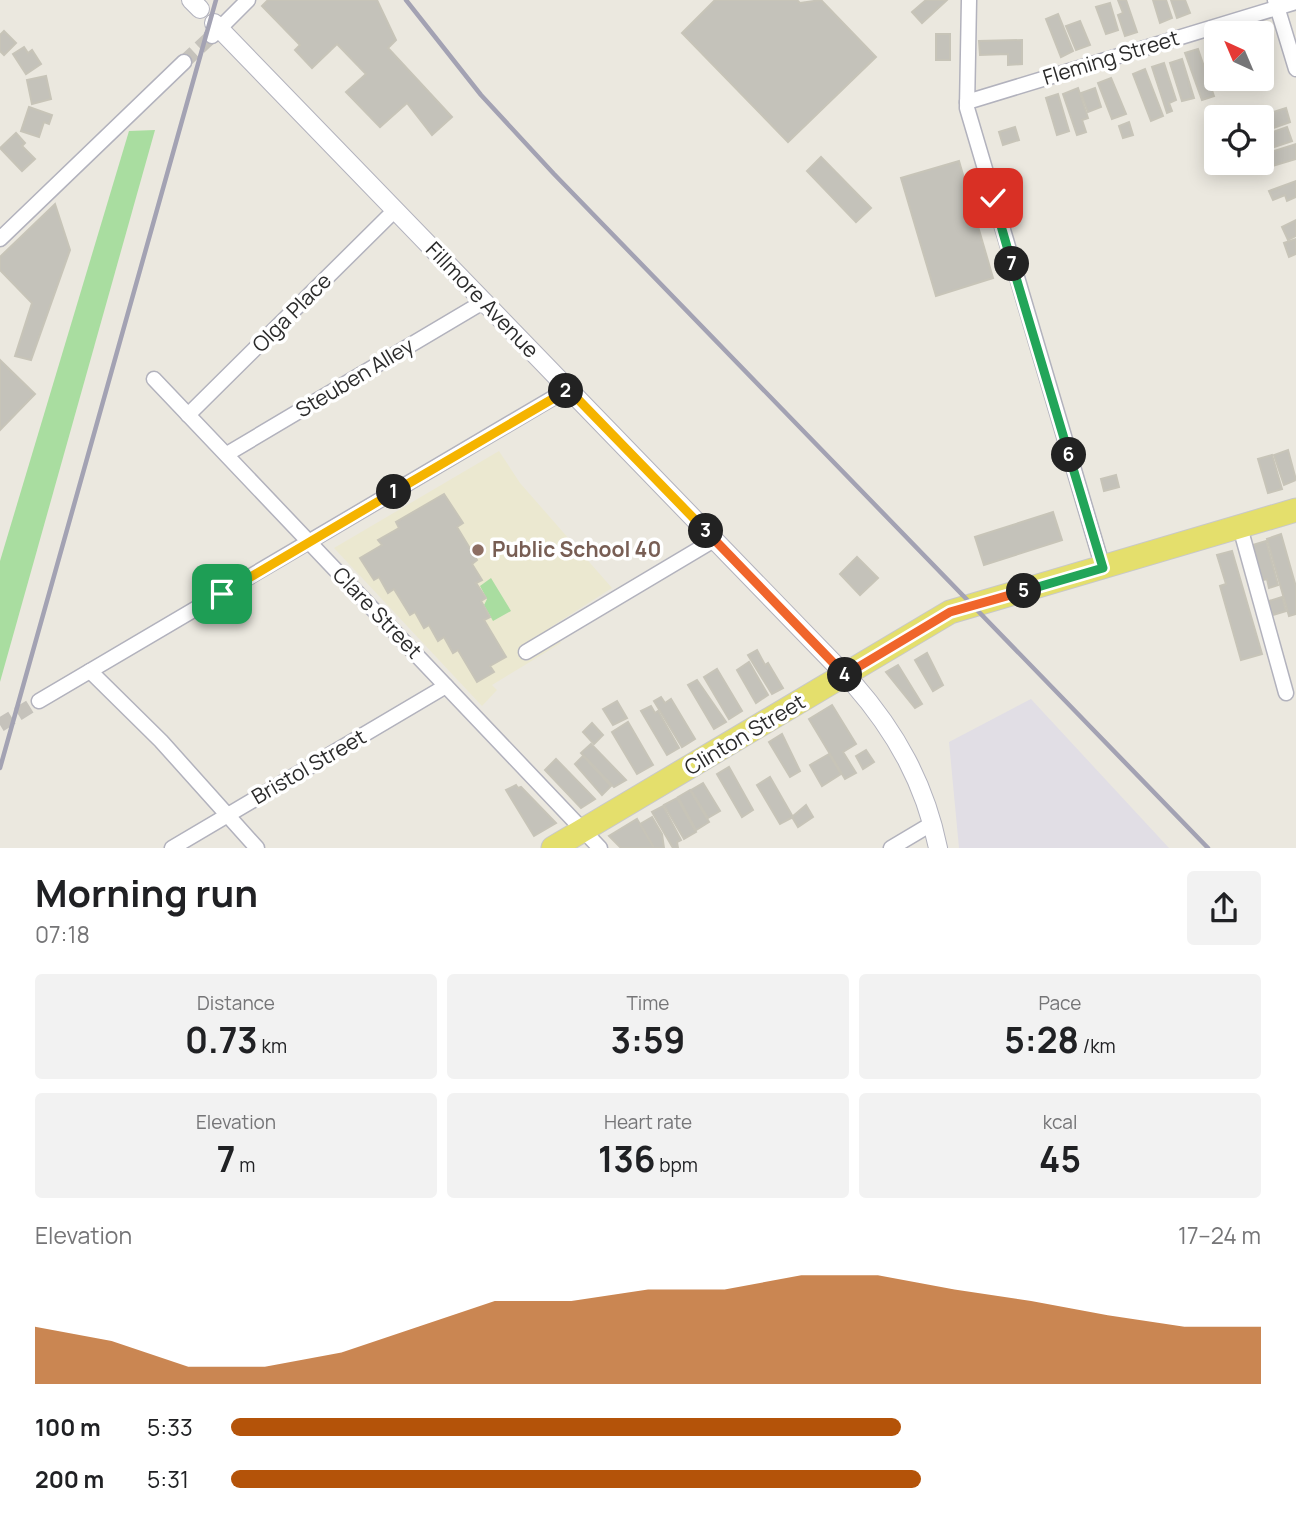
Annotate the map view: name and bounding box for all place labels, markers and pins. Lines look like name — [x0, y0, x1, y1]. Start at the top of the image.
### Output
pin — [963, 168, 1023, 228]
pin: 7 — [995, 246, 1030, 282]
pin: 2 — [548, 374, 584, 408]
pin: 6 — [1052, 438, 1086, 472]
pin: 1 — [376, 475, 412, 510]
pin: 3 — [688, 514, 724, 548]
place label: Public School 40 — [492, 535, 661, 563]
marker: Public School 40 — [470, 542, 486, 558]
pin — [192, 564, 252, 624]
pin: 5 — [1006, 574, 1042, 608]
pin: 4 — [828, 658, 862, 692]

